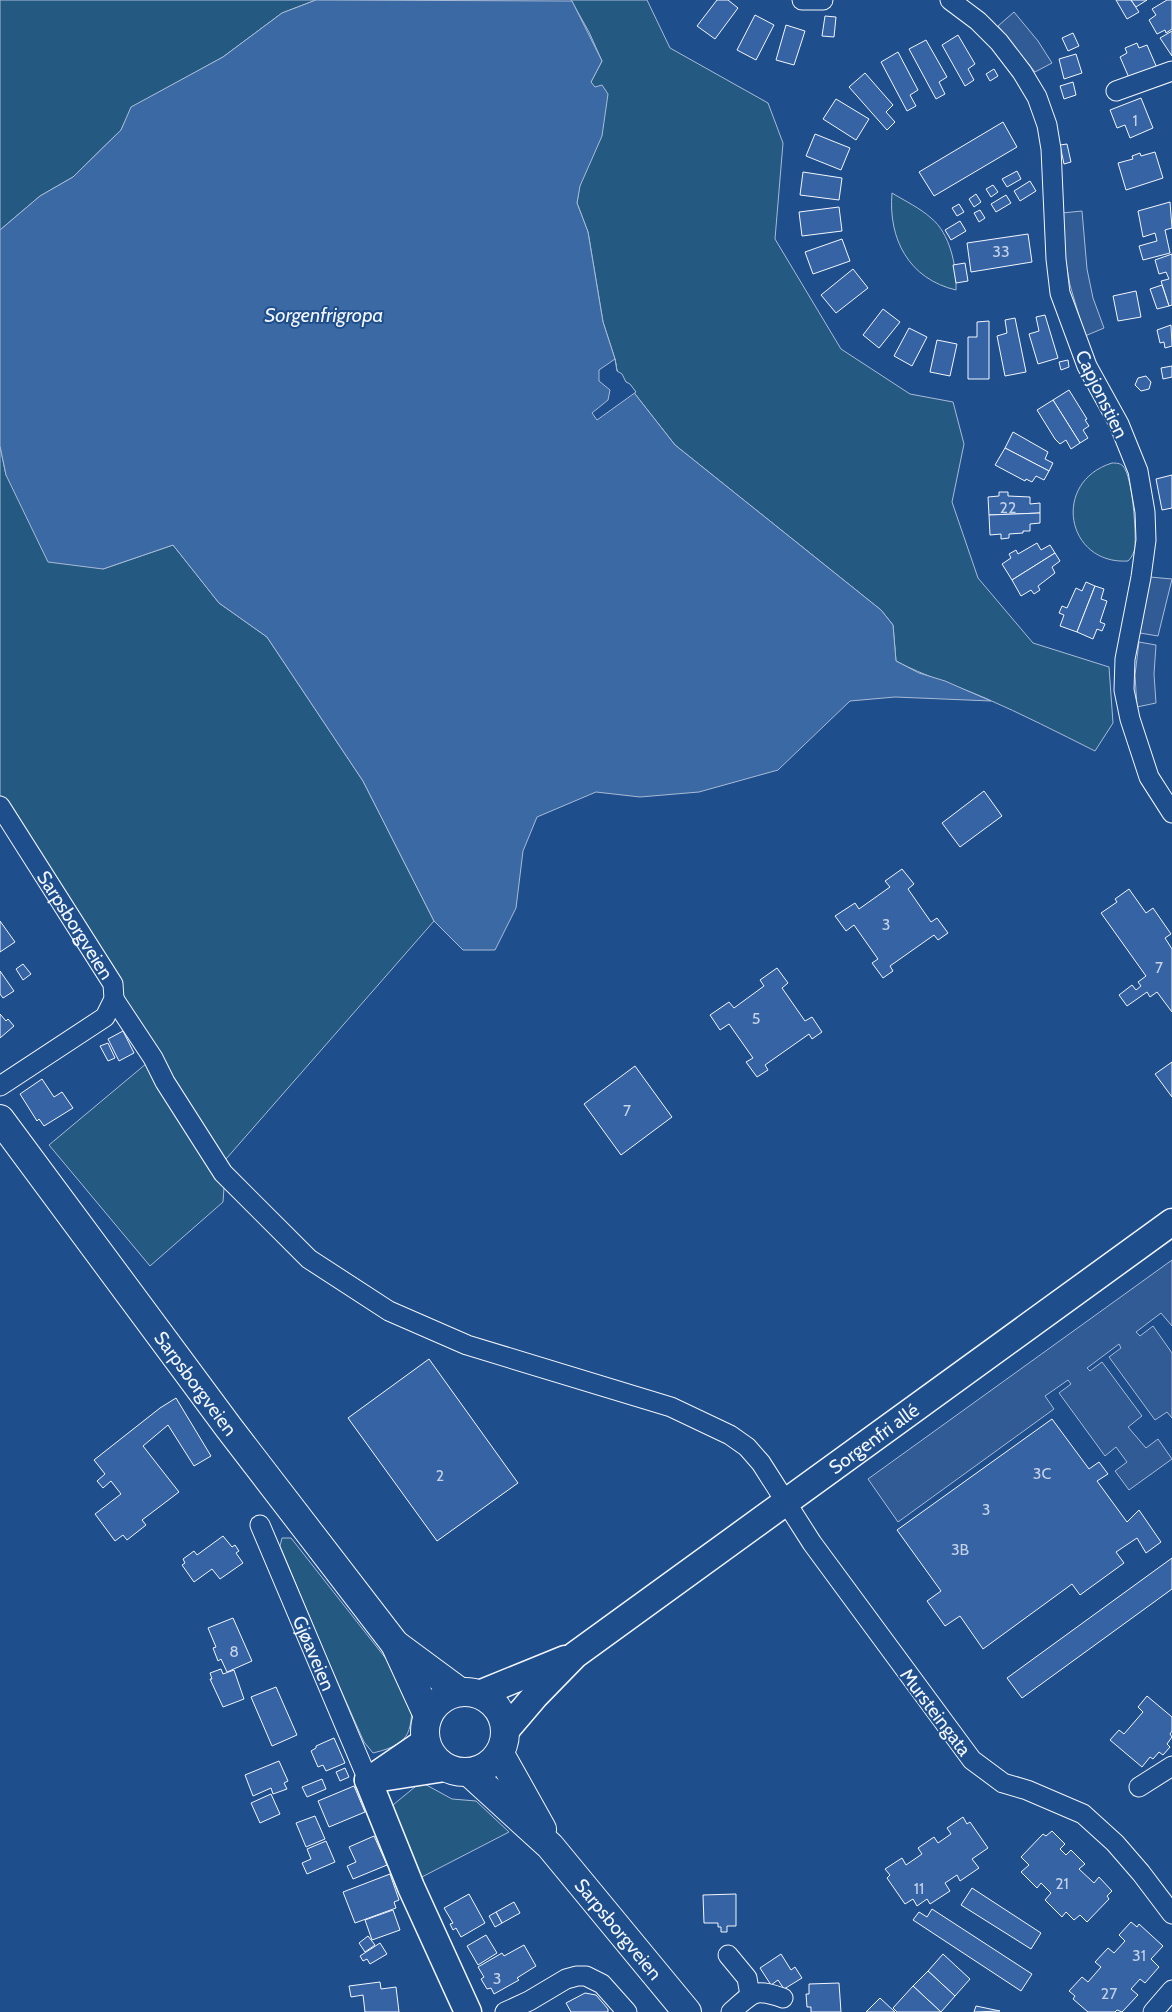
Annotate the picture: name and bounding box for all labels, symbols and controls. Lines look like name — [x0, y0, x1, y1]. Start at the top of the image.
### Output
house number: 1 — [1132, 111, 1138, 130]
house number: 33 — [992, 242, 1010, 261]
water label: Sorgenfrigropa — [265, 303, 383, 327]
street label: Capjonstien — [1070, 346, 1133, 442]
house number: 22 — [1000, 498, 1016, 517]
street label: Sarpsborgveien — [32, 867, 118, 984]
house number: 3 — [882, 915, 890, 934]
house number: 7 — [1155, 958, 1163, 977]
house number: 5 — [752, 1009, 760, 1028]
house number: 7 — [623, 1101, 631, 1120]
street label: Sarpsborgveien — [149, 1327, 242, 1441]
street label: Sorgenfri allé — [825, 1398, 924, 1479]
house number: 3C — [1033, 1464, 1051, 1483]
house number: 2 — [436, 1466, 444, 1485]
house number: 3 — [982, 1500, 990, 1519]
house number: 3B — [951, 1540, 970, 1559]
street label: Gjøaveien — [288, 1612, 340, 1694]
house number: 8 — [229, 1642, 239, 1661]
street label: Mursteingata — [895, 1664, 976, 1761]
street label: Sarpsborgveien — [570, 1874, 667, 1985]
house number: 21 — [1055, 1874, 1069, 1893]
house number: 11 — [914, 1879, 924, 1898]
house number: 31 — [1132, 1946, 1146, 1965]
house number: 3 — [493, 1969, 501, 1988]
house number: 27 — [1101, 1984, 1117, 2003]

